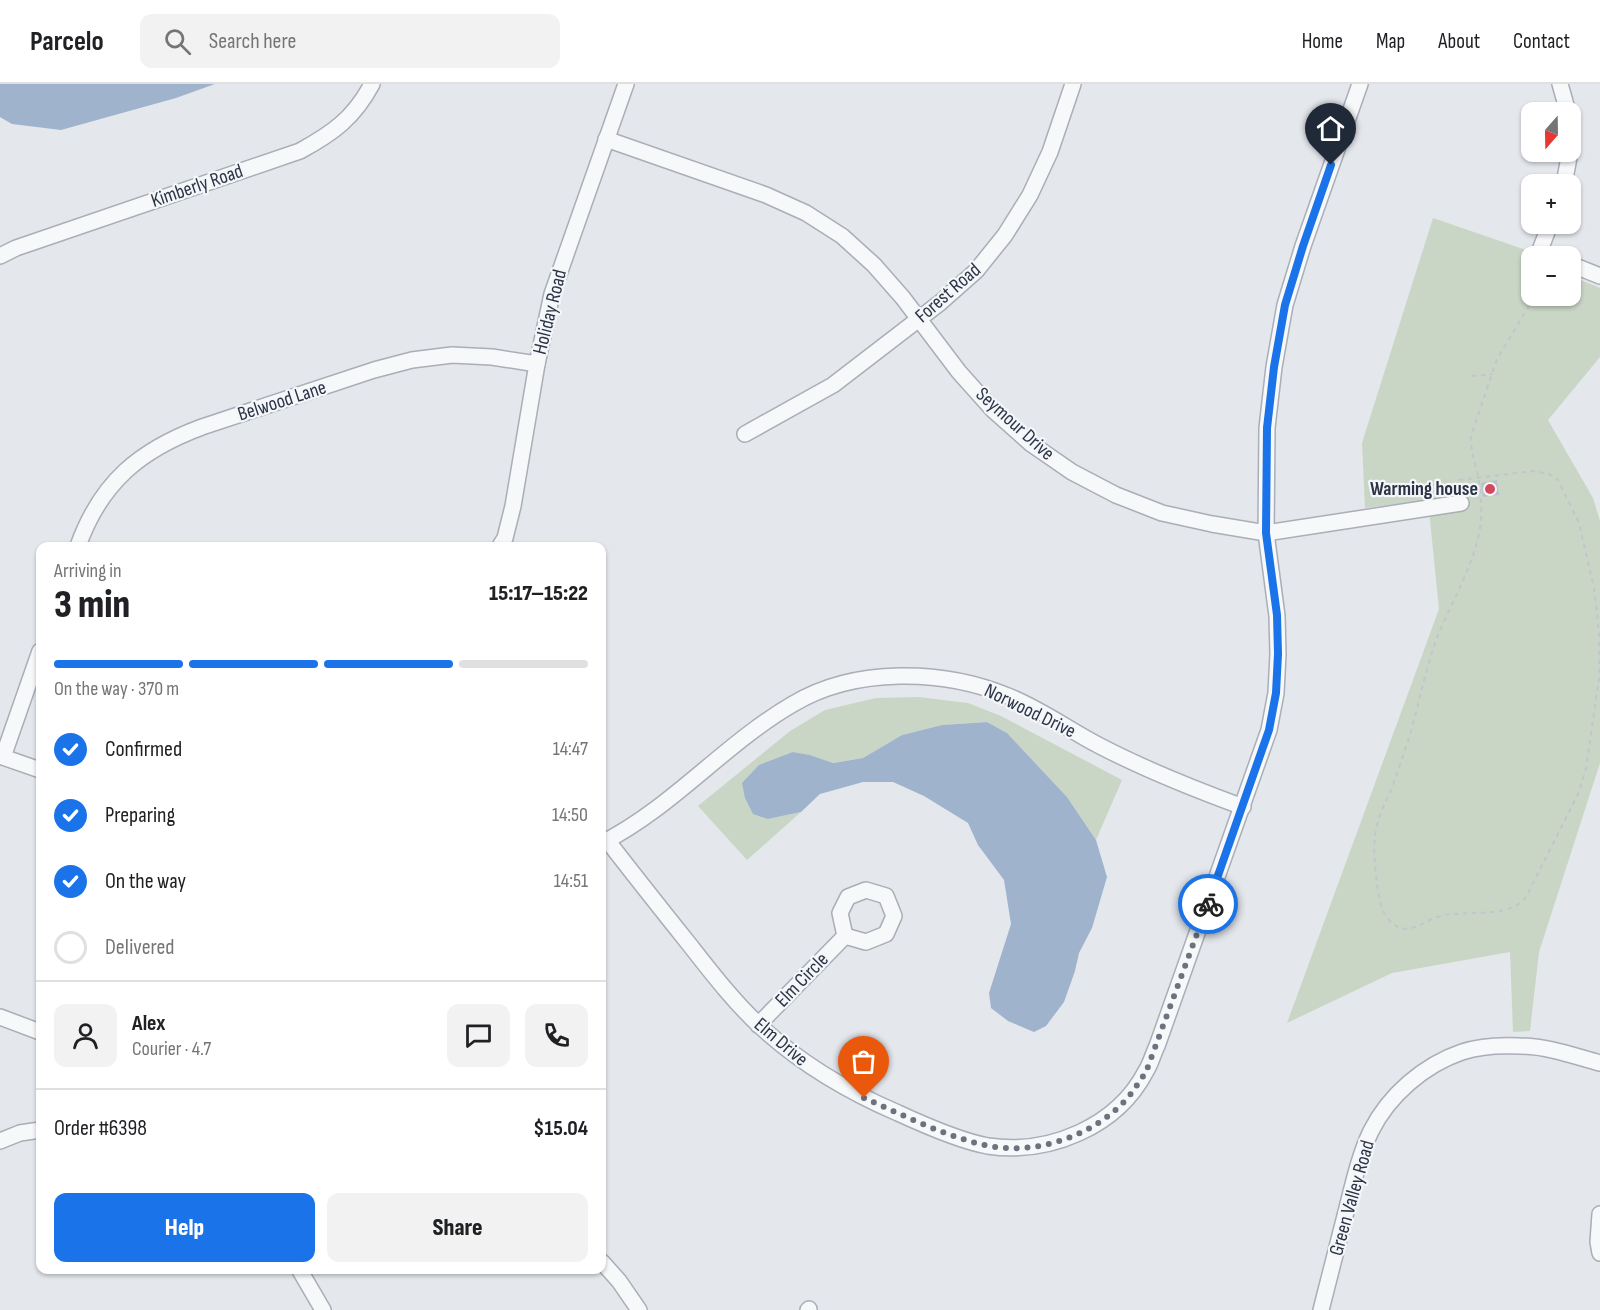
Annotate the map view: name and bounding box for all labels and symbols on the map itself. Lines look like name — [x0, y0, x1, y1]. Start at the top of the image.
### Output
north arrow — [1521, 102, 1581, 162]
pin — [1305, 103, 1356, 165]
street label: Kimberly Road — [148, 159, 246, 213]
street label: Forest Road — [910, 258, 986, 328]
street label: Holiday Road — [528, 267, 572, 357]
street label: Belwood Lane — [235, 375, 329, 427]
street label: Seymour Drive — [971, 382, 1059, 466]
place label: Warming house — [1370, 477, 1478, 501]
marker: Warming house — [1483, 482, 1497, 496]
street label: Norwood Drive — [980, 679, 1080, 743]
courier — [1178, 874, 1238, 934]
street label: Elm Circle — [770, 948, 834, 1012]
street label: Elm Drive — [749, 1013, 813, 1071]
pin — [838, 1036, 889, 1098]
street label: Green Valley Road — [1324, 1138, 1380, 1258]

